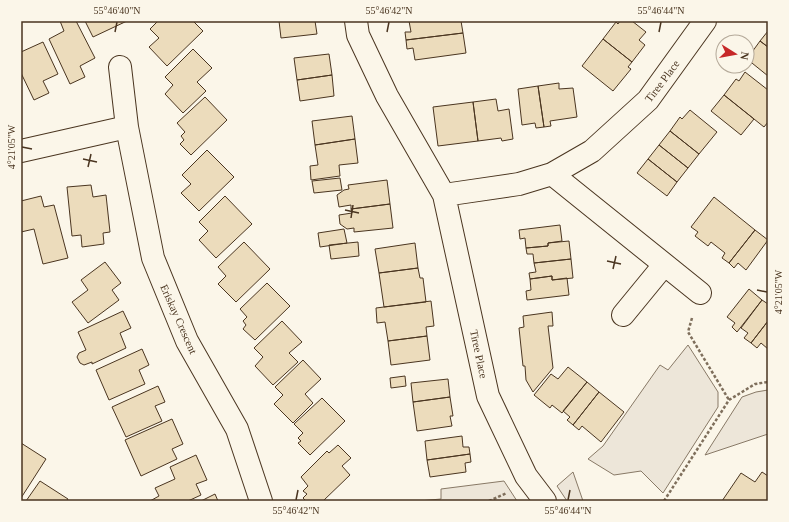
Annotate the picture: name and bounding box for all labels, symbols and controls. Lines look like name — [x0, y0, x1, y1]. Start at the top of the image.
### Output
text: 55°46'40"N — [93, 5, 141, 16]
text: 55°46'42"N — [365, 5, 413, 16]
text: 55°46'44"N — [637, 5, 685, 16]
north arrow — [715, 34, 755, 74]
text: N — [738, 51, 751, 61]
street label: Tiree Place — [642, 58, 682, 104]
text: 4°21'05"W — [6, 124, 17, 169]
text: 4°21'05"W — [773, 269, 784, 314]
street label: Eriskay Crescent — [158, 282, 200, 356]
street label: Tiree Place — [468, 329, 490, 380]
text: 55°46'42"N — [272, 505, 320, 516]
text: 55°46'44"N — [544, 505, 592, 516]

